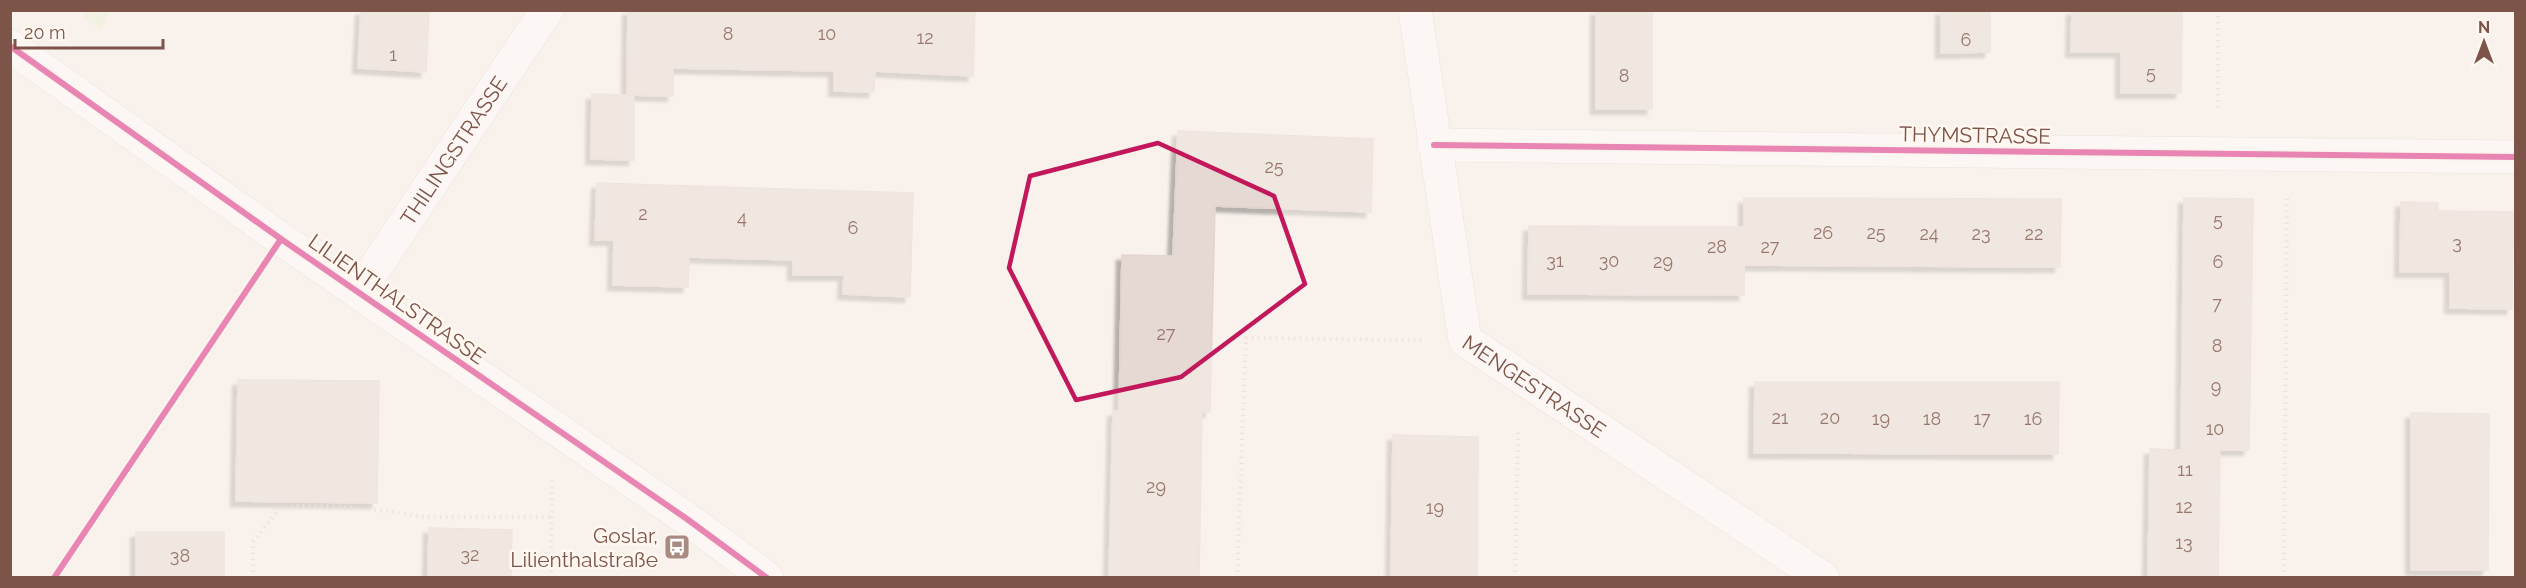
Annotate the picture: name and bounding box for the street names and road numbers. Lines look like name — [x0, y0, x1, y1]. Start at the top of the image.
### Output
street label: THILINGSTRASSE — [395, 71, 512, 230]
street label: THYMSTRASSE — [1899, 121, 2051, 149]
street label: LILIENTHALSTRASSE — [304, 229, 490, 369]
street label: MENGESTRASSE — [1458, 330, 1611, 443]

